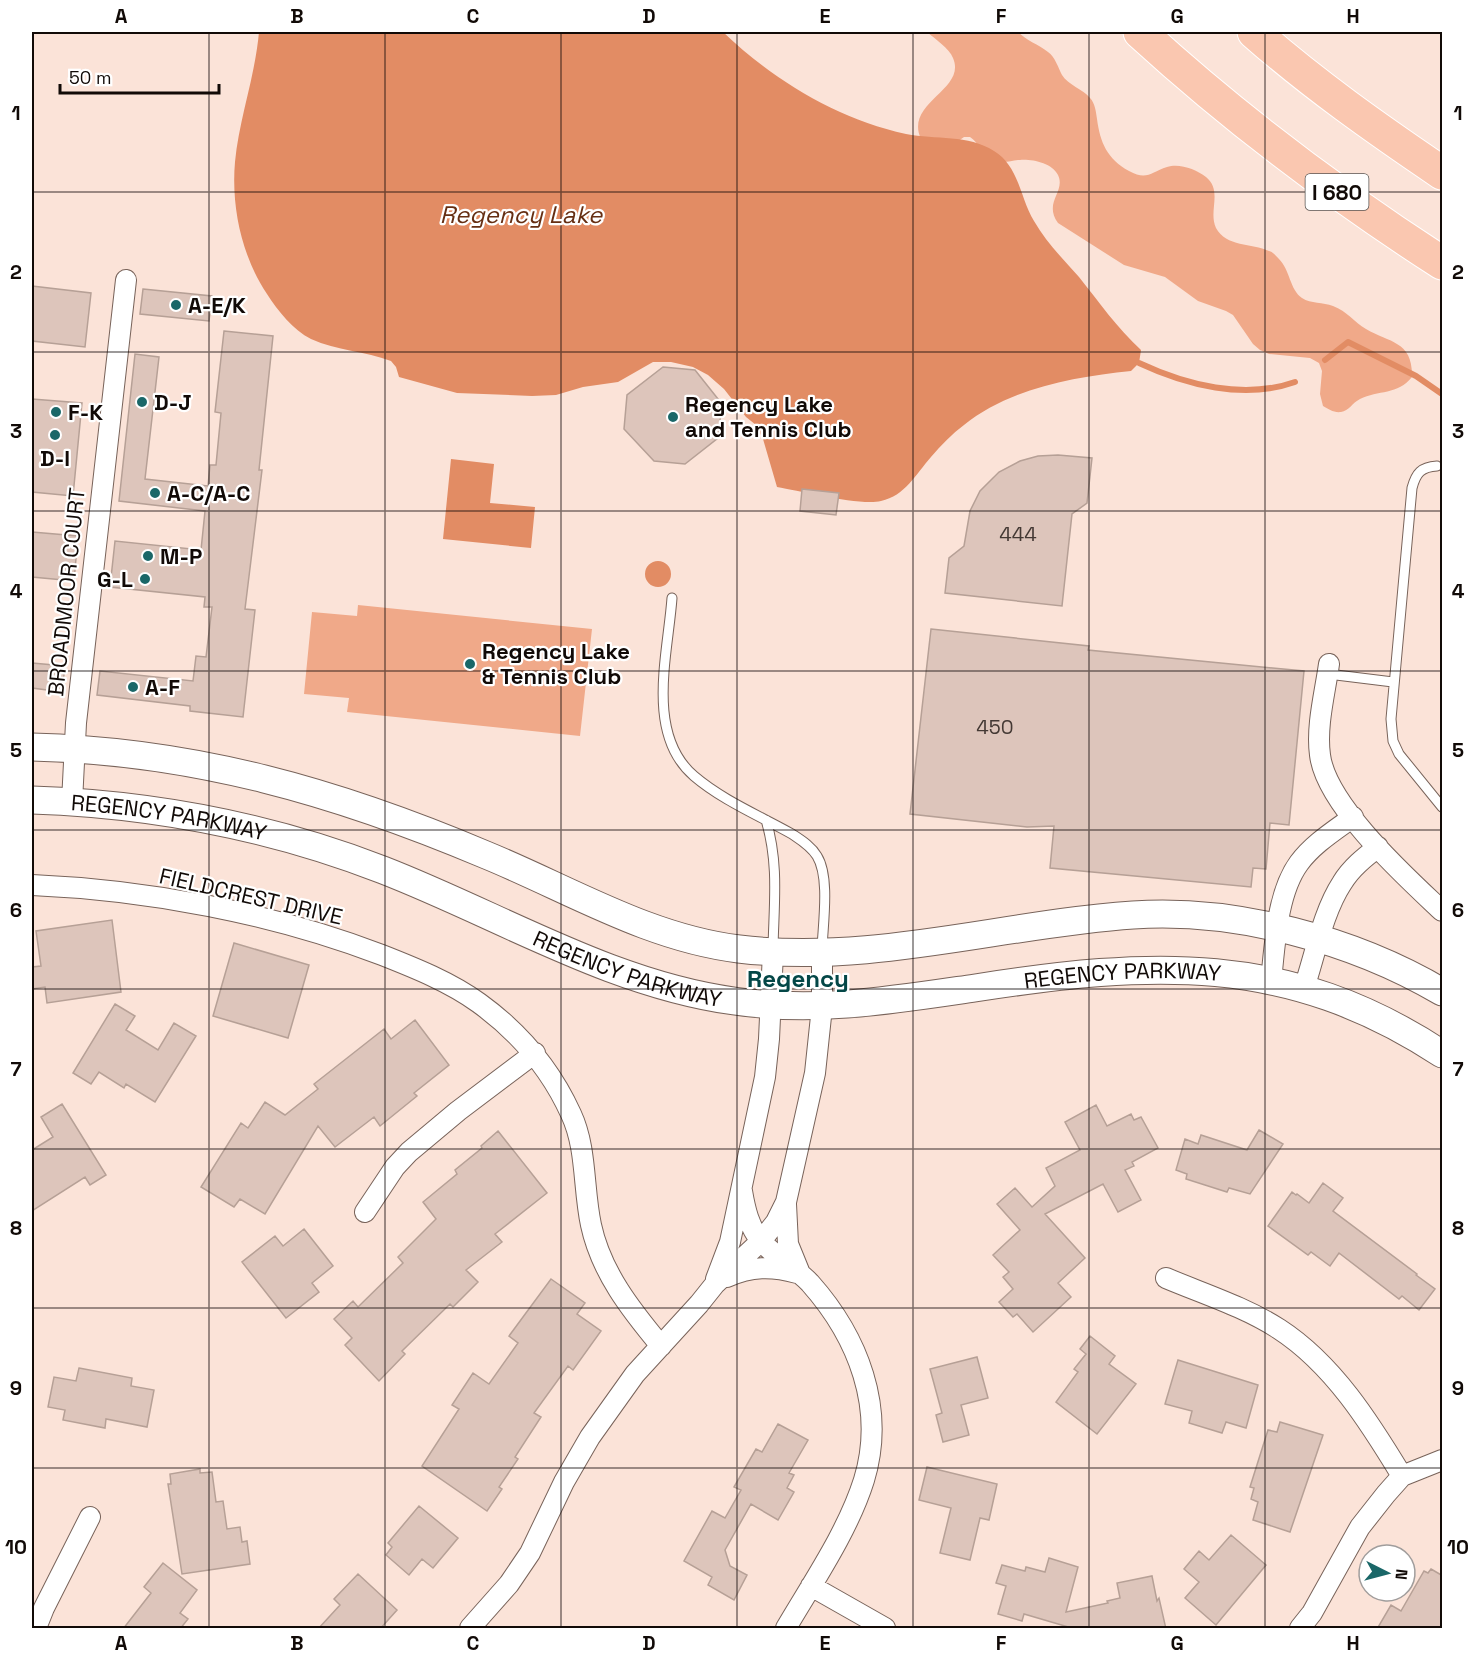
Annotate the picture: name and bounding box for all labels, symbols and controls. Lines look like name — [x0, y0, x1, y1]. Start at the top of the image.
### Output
text: A — [115, 3, 128, 29]
text: B — [290, 3, 304, 29]
text: C — [467, 3, 480, 29]
text: D — [642, 3, 656, 29]
text: E — [819, 3, 831, 29]
text: F — [996, 3, 1007, 29]
text: G — [1170, 3, 1184, 29]
text: H — [1346, 3, 1360, 29]
scale bar — [60, 57, 219, 95]
text: 50 m — [69, 66, 111, 89]
text: 1 — [11, 100, 21, 126]
text: 1 — [1453, 100, 1463, 126]
road number: I 680 — [1306, 174, 1368, 210]
water label: Regency Lake — [440, 199, 603, 230]
text: 2 — [10, 259, 22, 285]
text: 2 — [1452, 259, 1464, 285]
place label: A-E/K — [188, 291, 246, 319]
marker: A-E/K — [169, 298, 183, 312]
place label: D-J — [154, 388, 192, 416]
place label: Regency Lake and Tennis Club — [685, 390, 851, 443]
marker: D-J — [135, 395, 149, 409]
place label: F-K — [68, 398, 103, 426]
marker: F-K — [49, 405, 63, 419]
marker: Regency Lake and Tennis Club — [666, 410, 680, 424]
text: 3 — [10, 418, 22, 444]
text: 3 — [1452, 418, 1464, 444]
marker: D-I — [48, 428, 62, 442]
place label: D-I — [40, 444, 70, 472]
place label: A-C/A-C — [167, 479, 250, 507]
street label: BROADMOOR COURT — [41, 486, 91, 698]
marker: A-C/A-C — [148, 486, 162, 500]
house number: 444 — [999, 521, 1037, 547]
place label: M-P — [160, 542, 202, 570]
marker: M-P — [141, 549, 155, 563]
place label: G-L — [97, 565, 133, 593]
marker: G-L — [138, 572, 152, 586]
text: 4 — [10, 578, 23, 604]
text: 4 — [1452, 578, 1465, 604]
place label: Regency Lake & Tennis Club — [482, 637, 630, 690]
marker: Regency Lake & Tennis Club — [463, 657, 477, 671]
place label: A-F — [145, 673, 180, 701]
marker: A-F — [126, 680, 140, 694]
house number: 450 — [976, 714, 1014, 740]
text: 5 — [10, 737, 22, 763]
text: 5 — [1452, 737, 1464, 763]
street label: REGENCY PARKWAY — [70, 788, 270, 847]
street label: FIELDCREST DRIVE — [157, 861, 345, 931]
text: 6 — [10, 897, 22, 923]
text: 6 — [1452, 897, 1464, 923]
street label: REGENCY PARKWAY — [529, 924, 725, 1013]
street label: REGENCY PARKWAY — [1022, 956, 1223, 995]
district label: Regency — [747, 963, 849, 994]
text: 7 — [10, 1056, 22, 1082]
text: 7 — [1452, 1056, 1464, 1082]
text: 8 — [10, 1215, 22, 1241]
text: 8 — [1452, 1215, 1464, 1241]
text: 9 — [10, 1375, 22, 1401]
text: 9 — [1452, 1375, 1464, 1401]
text: 10 — [5, 1534, 27, 1560]
text: 10 — [1447, 1534, 1469, 1560]
north arrow — [1357, 1543, 1417, 1603]
text: N — [1390, 1568, 1412, 1581]
text: A — [115, 1630, 128, 1656]
text: B — [290, 1630, 304, 1656]
text: C — [467, 1630, 480, 1656]
text: D — [642, 1630, 656, 1656]
text: E — [819, 1630, 831, 1656]
text: F — [996, 1630, 1007, 1656]
text: G — [1170, 1630, 1184, 1656]
text: H — [1346, 1630, 1360, 1656]

